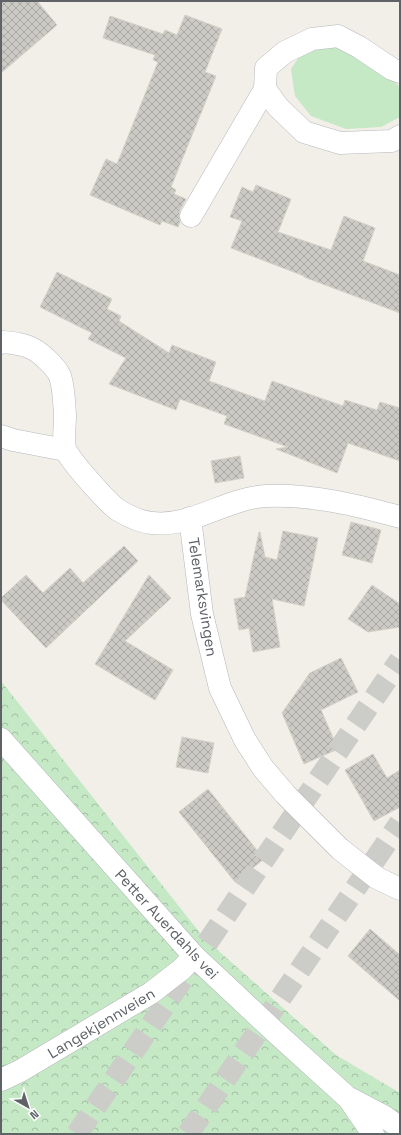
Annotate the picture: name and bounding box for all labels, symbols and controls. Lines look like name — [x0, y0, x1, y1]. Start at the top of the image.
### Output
street label: Telemarksvingen — [184, 536, 222, 658]
street label: Petter Auerdahls vei — [111, 865, 223, 983]
street label: Langekjennveien — [44, 984, 158, 1062]
north arrow — [8, 1087, 48, 1127]
text: N — [27, 1107, 42, 1123]

